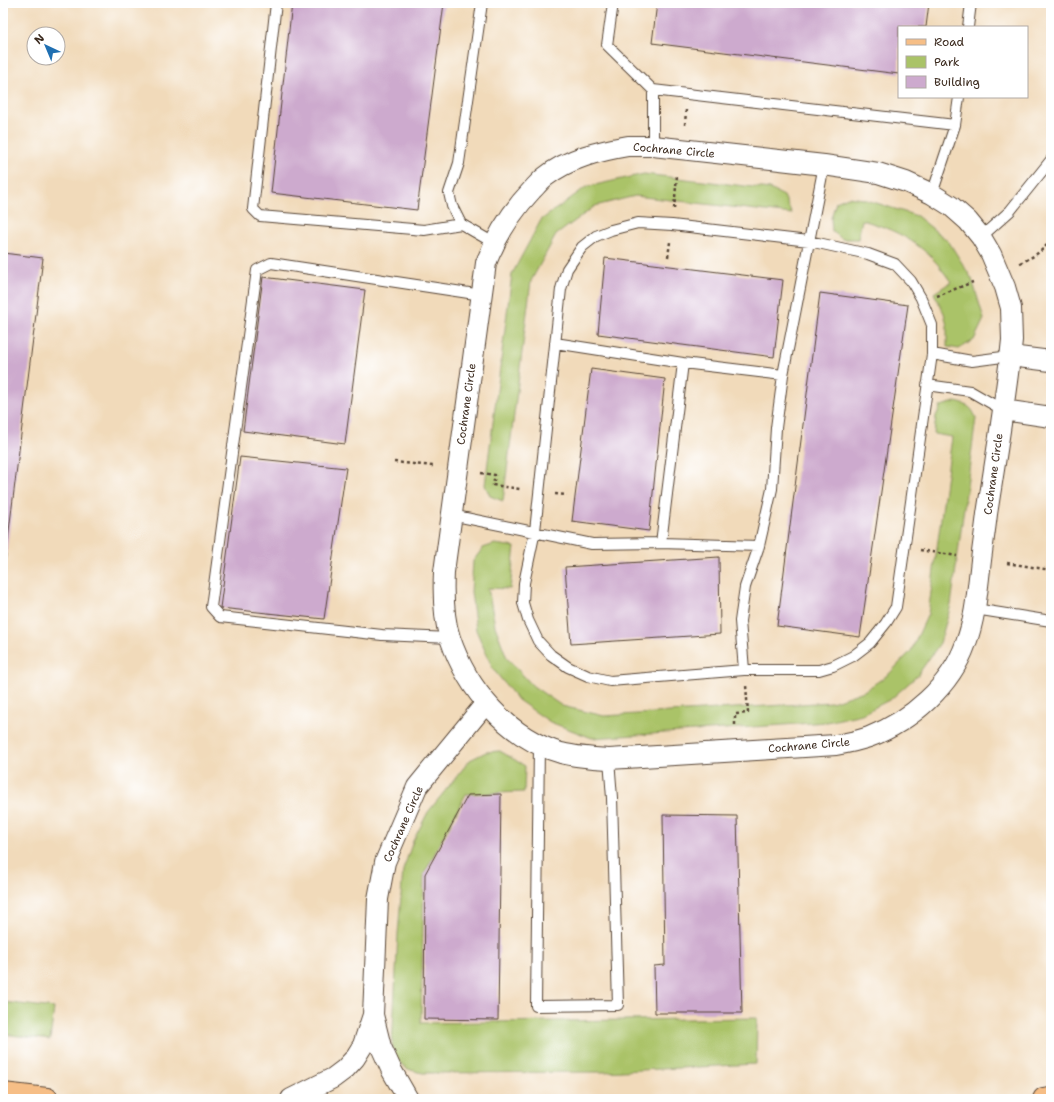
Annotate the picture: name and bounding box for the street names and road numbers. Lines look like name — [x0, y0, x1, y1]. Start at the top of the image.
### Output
street label: Cochrane Circle — [632, 139, 715, 162]
street label: Cochrane Circle — [453, 362, 480, 446]
street label: Cochrane Circle — [980, 432, 1007, 516]
street label: Cochrane Circle — [768, 734, 851, 757]
street label: Cochrane Circle — [380, 784, 427, 865]

